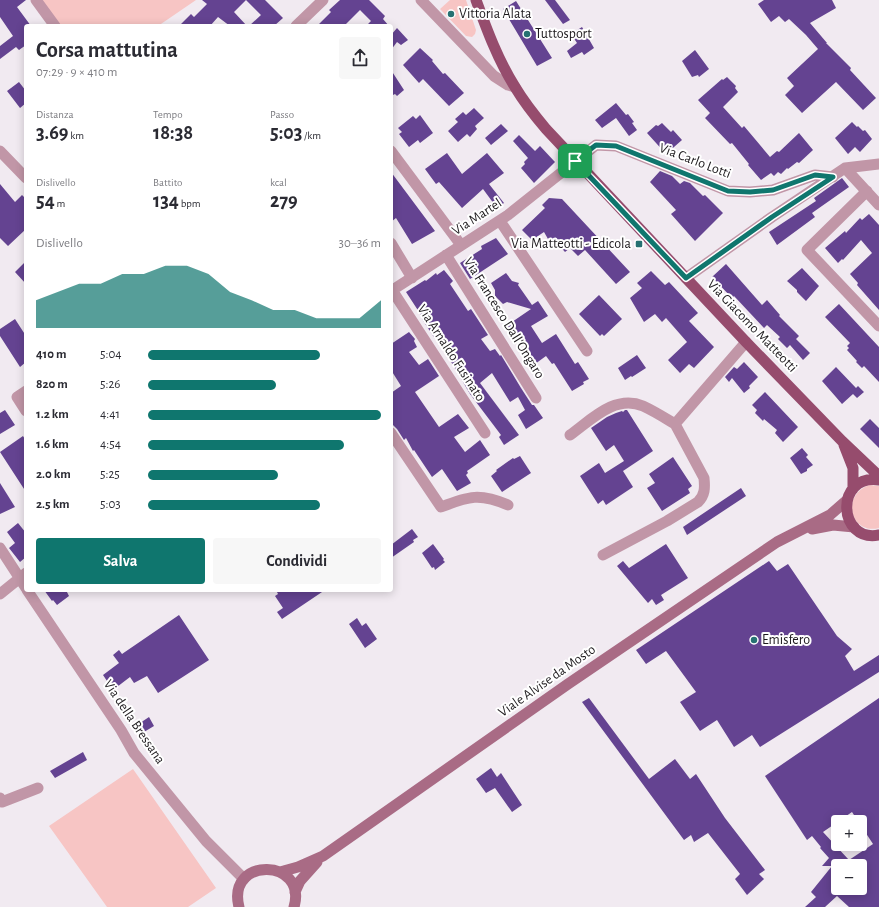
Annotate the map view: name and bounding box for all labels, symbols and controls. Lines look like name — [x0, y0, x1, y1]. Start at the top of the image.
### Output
place label: Vittoria Alata — [459, 7, 532, 21]
marker: Vittoria Alata — [446, 9, 456, 19]
place label: Tuttosport — [535, 27, 592, 41]
marker: Tuttosport — [522, 29, 532, 39]
button: share — [339, 37, 381, 79]
text: Corsa mattutina — [36, 39, 178, 61]
text: 07:29 · 9 × 410 m — [36, 66, 117, 79]
text: Distanza — [36, 109, 74, 120]
text: Tempo — [153, 109, 183, 120]
text: Passo — [270, 109, 294, 120]
text: 3.69 — [36, 123, 69, 143]
text: 18:38 — [153, 123, 193, 143]
text: 5:03 — [270, 123, 302, 143]
text: km — [69, 130, 84, 141]
text: /km — [302, 130, 321, 141]
street label: Via Carlo Lotti — [657, 141, 733, 181]
pin — [558, 144, 592, 178]
icon: arrive — [564, 150, 586, 172]
text: Dislivello — [36, 177, 76, 188]
text: Battito — [153, 177, 182, 188]
text: kcal — [270, 177, 287, 188]
text: 54 — [36, 191, 55, 211]
text: 134 — [153, 191, 179, 211]
text: 279 — [270, 191, 298, 211]
street label: Via Martel — [450, 196, 504, 238]
text: m — [55, 198, 65, 209]
text: bpm — [179, 198, 201, 209]
text: Dislivello — [36, 237, 83, 250]
text: 30–36 m — [339, 237, 381, 250]
place label: Via Matteotti - Edicola — [511, 237, 632, 251]
marker: Via Matteotti - Edicola — [634, 239, 644, 249]
street label: Via Francesco Dall'Ongaro — [461, 255, 547, 381]
street label: Via Giacomo Matteotti — [704, 277, 800, 375]
street label: Via Arnaldo Fusinato — [415, 302, 487, 404]
text: 410 m — [36, 348, 66, 361]
text: 5:04 — [100, 348, 122, 361]
text: 820 m — [36, 378, 68, 391]
text: 5:26 — [100, 378, 120, 391]
text: 1.2 km — [36, 408, 69, 421]
text: 4:41 — [100, 408, 120, 421]
text: 1.6 km — [36, 438, 69, 451]
text: 4:54 — [100, 438, 121, 451]
text: 2.0 km — [36, 468, 71, 481]
text: 5:25 — [100, 468, 120, 481]
text: 2.5 km — [36, 498, 70, 511]
text: 5:03 — [100, 498, 121, 511]
button: Salva — [36, 538, 205, 584]
button: Condividi — [213, 538, 381, 584]
place label: Emisfero — [762, 633, 810, 647]
marker: Emisfero — [749, 635, 759, 645]
street label: Viale Alvise da Mosto — [496, 642, 598, 720]
street label: Via della Bressana — [101, 677, 168, 767]
map controls — [831, 815, 867, 895]
button: + — [831, 815, 867, 851]
button: − — [831, 859, 867, 895]

